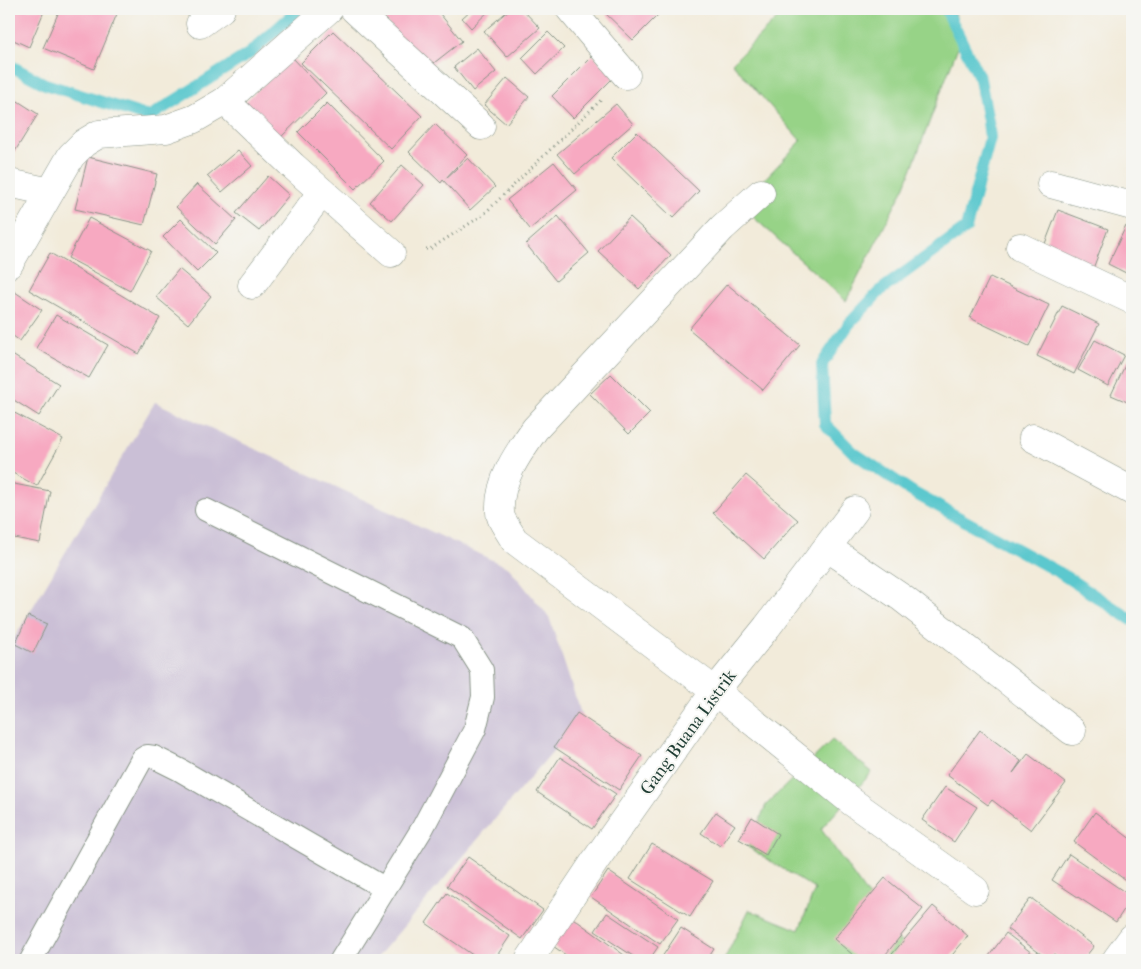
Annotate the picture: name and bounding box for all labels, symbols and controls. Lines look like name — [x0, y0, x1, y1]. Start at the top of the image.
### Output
street label: Gang Buana Listrik — [636, 665, 741, 799]

